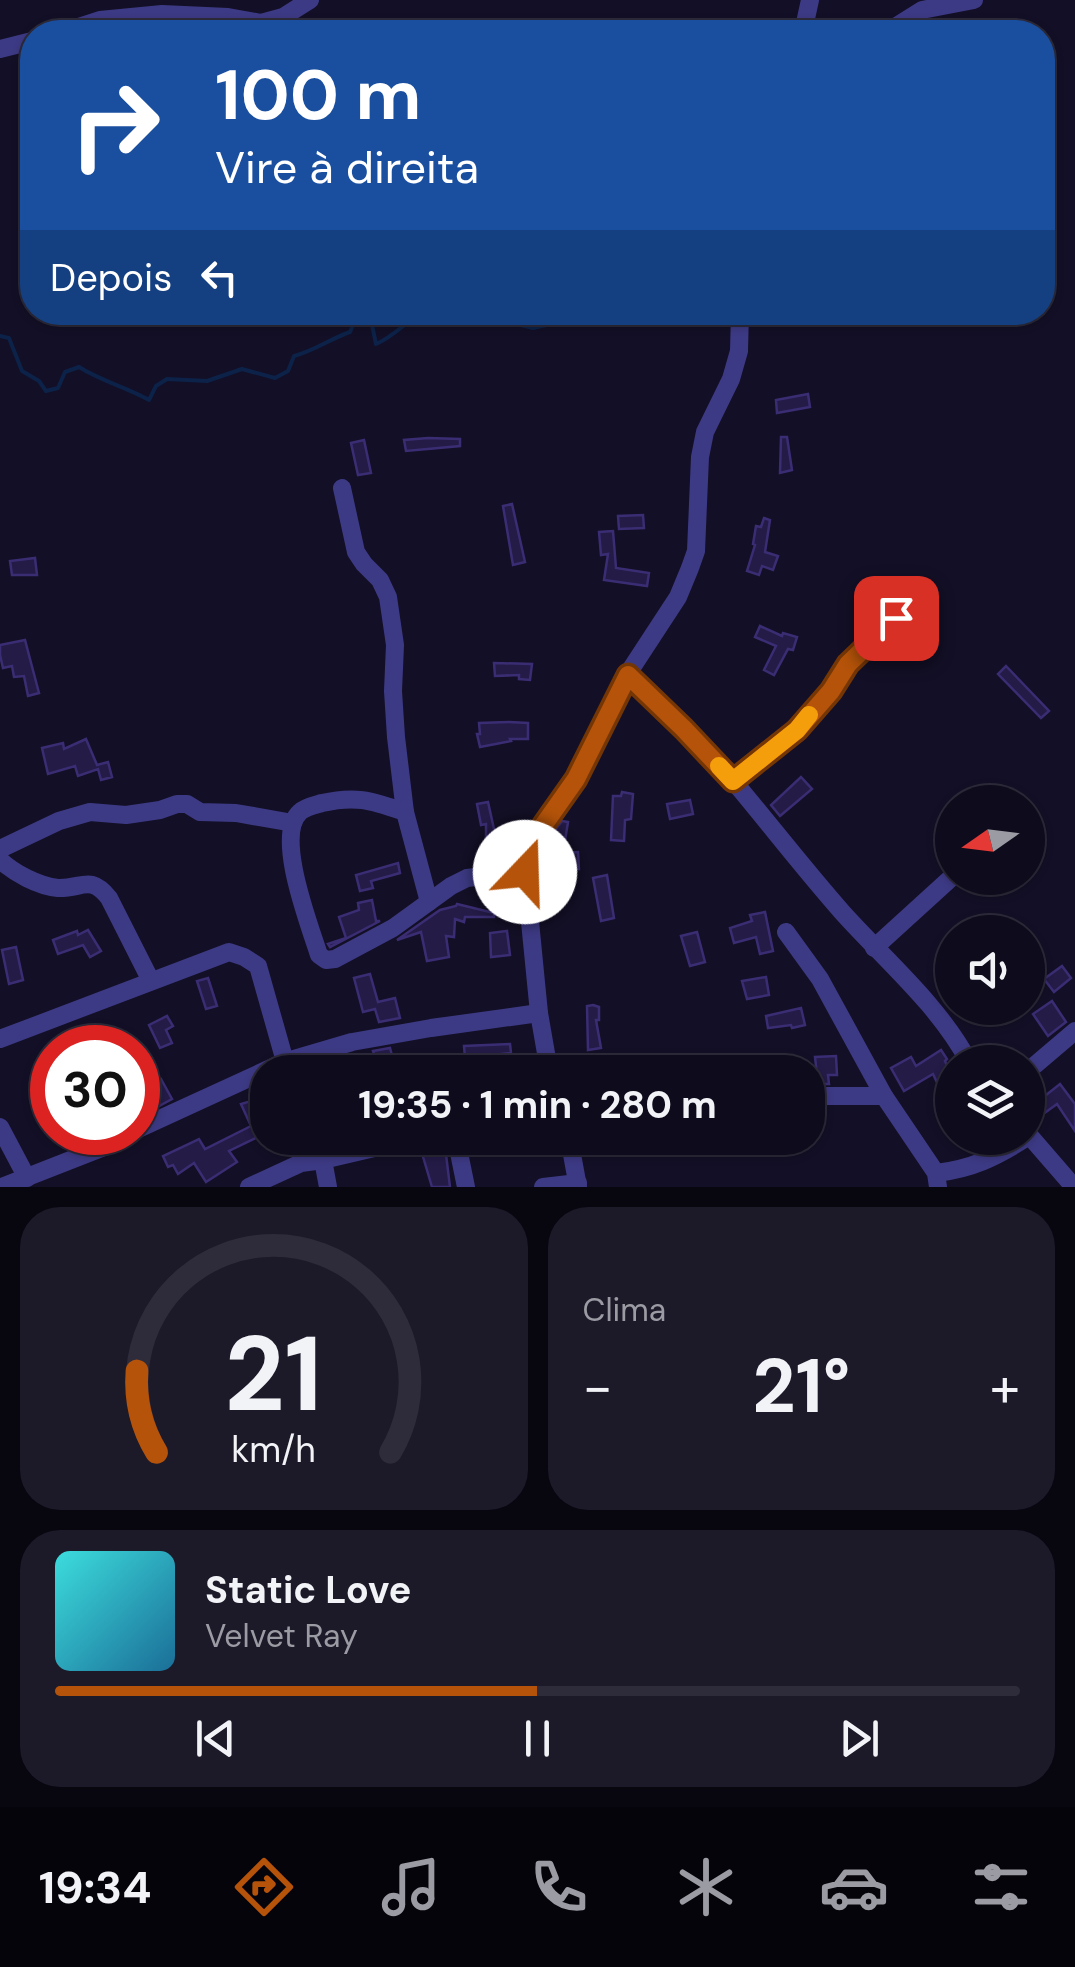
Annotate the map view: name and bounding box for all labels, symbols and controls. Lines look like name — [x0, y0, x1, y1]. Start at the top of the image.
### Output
text: 100 m — [215, 50, 421, 141]
icon: right — [50, 60, 180, 190]
text: Vire à direita — [215, 138, 479, 197]
icon: left — [192, 250, 247, 305]
text: Depois — [50, 253, 172, 303]
pin — [854, 576, 939, 661]
icon: arrive — [869, 591, 924, 646]
north arrow — [935, 785, 1045, 895]
map controls — [935, 785, 1045, 1155]
position arrow — [473, 820, 577, 924]
button: sound — [935, 915, 1045, 1025]
speed limit sign: 30 — [30, 1025, 160, 1155]
button: layers — [935, 1045, 1045, 1155]
text: 19:35 · 1 min · 280 m — [358, 1080, 717, 1130]
text: Clima — [583, 1289, 666, 1331]
text: 21 — [225, 1307, 323, 1442]
text: 21° — [752, 1338, 850, 1435]
text: − — [583, 1351, 613, 1423]
text: + — [990, 1351, 1020, 1423]
text: km/h — [232, 1427, 316, 1473]
text: Static Love — [205, 1565, 411, 1615]
text: Velvet Ray — [205, 1615, 358, 1657]
icon: previous — [188, 1711, 243, 1766]
icon: pause — [510, 1711, 565, 1766]
icon: next — [832, 1711, 887, 1766]
icon: directions — [229, 1852, 299, 1922]
icon: music — [376, 1852, 446, 1922]
icon: phone — [524, 1852, 594, 1922]
icon: climate — [671, 1852, 741, 1922]
icon: car — [819, 1852, 889, 1922]
icon: filters — [966, 1852, 1036, 1922]
text: 19:34 — [39, 1858, 152, 1917]

